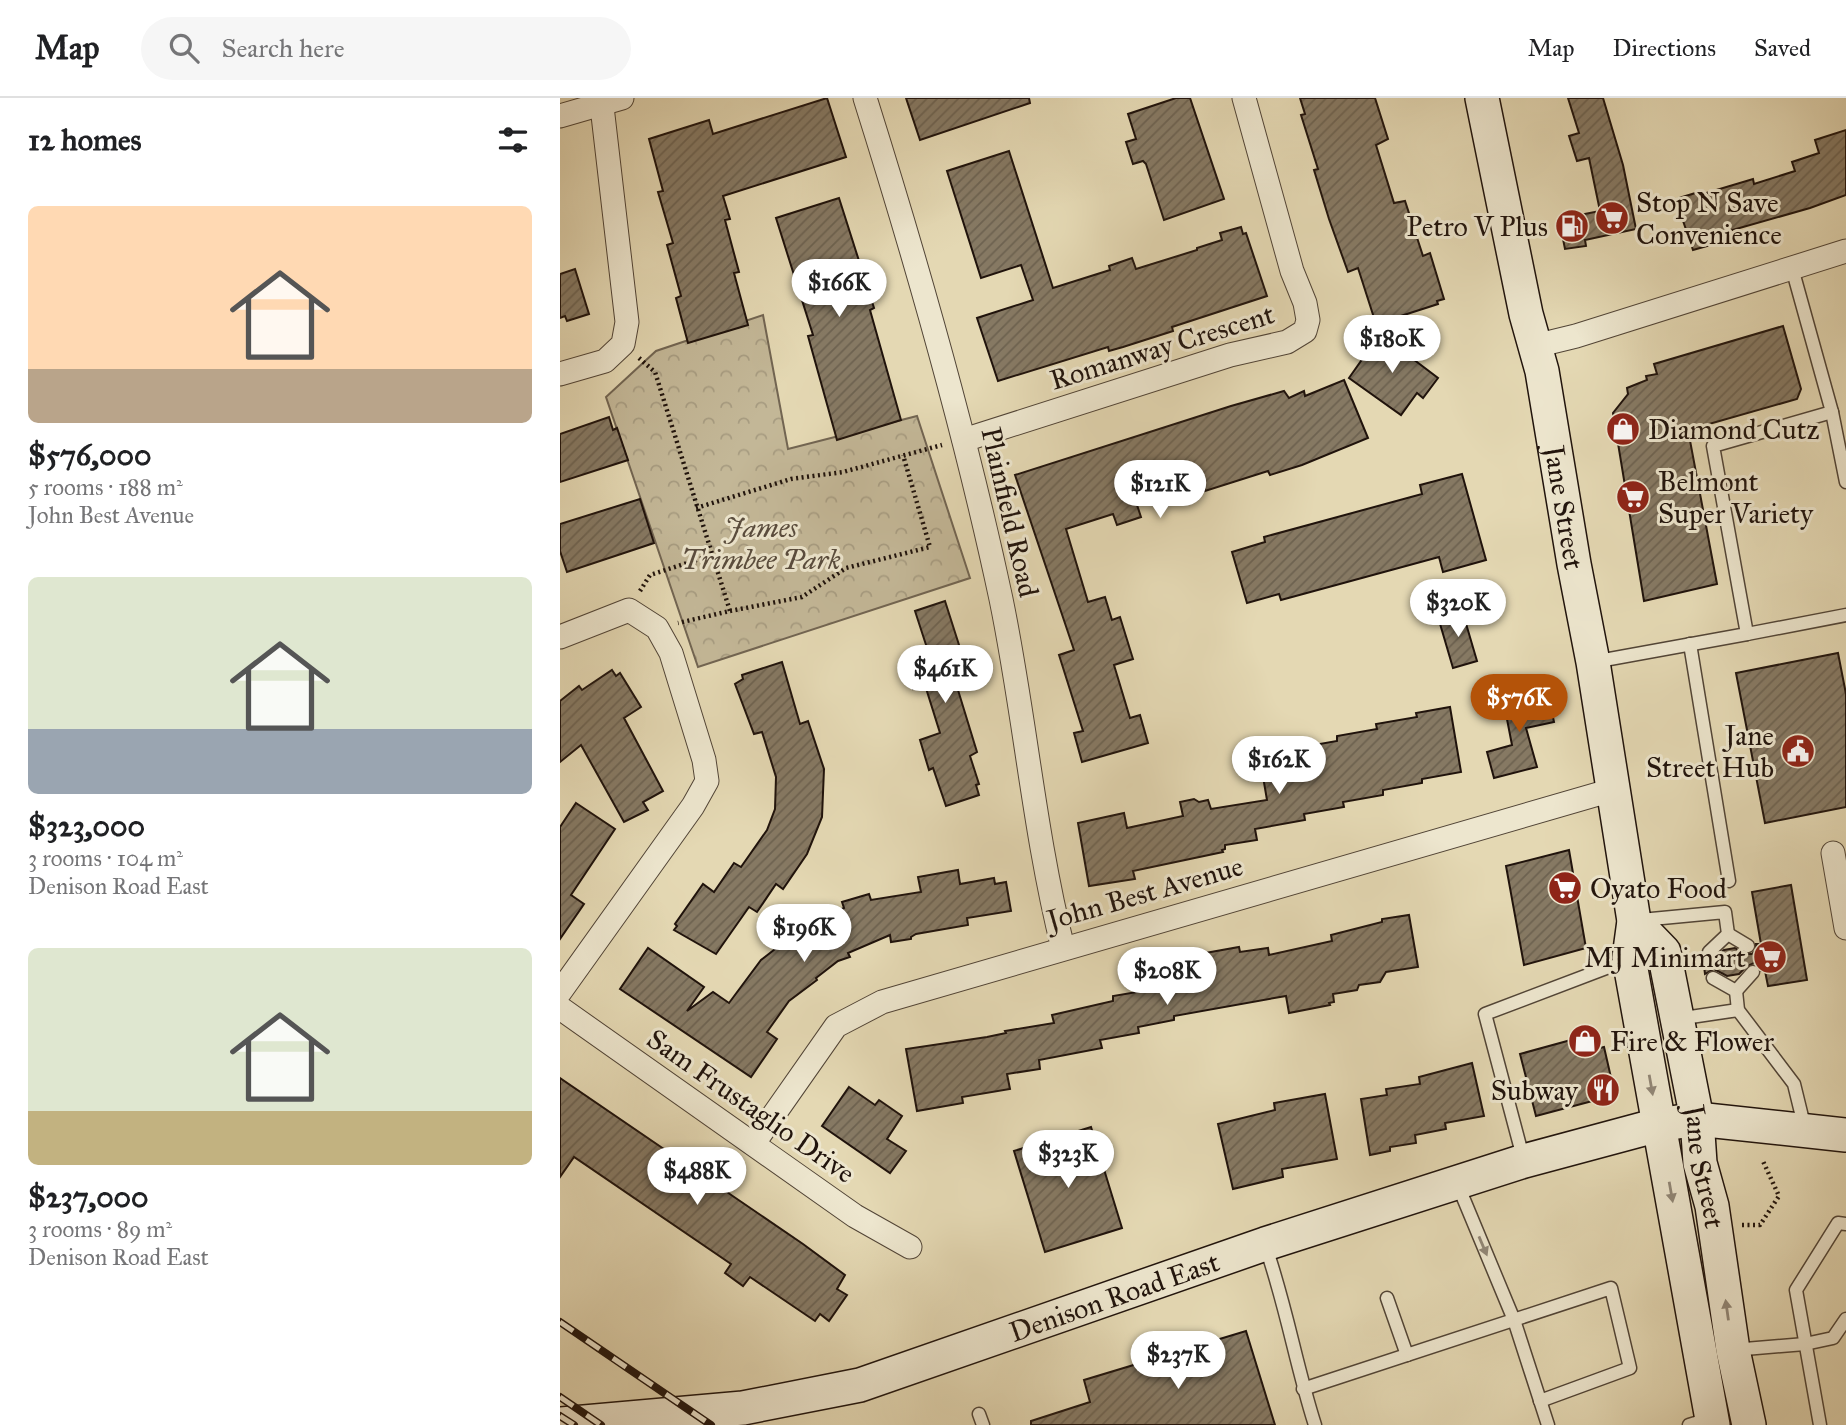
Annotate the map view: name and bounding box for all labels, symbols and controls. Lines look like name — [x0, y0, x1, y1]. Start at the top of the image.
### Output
search box — [141, 17, 631, 80]
text: Map — [35, 28, 99, 68]
icon: search — [165, 29, 203, 67]
text: Search here — [221, 32, 345, 64]
text: Map — [1528, 33, 1575, 63]
text: Directions — [1613, 33, 1716, 63]
text: Saved — [1754, 33, 1811, 63]
icon: filters — [494, 121, 532, 159]
text: 12 homes — [28, 122, 141, 158]
place label: Stop N Save Convenience — [1636, 185, 1782, 252]
supermarket icon: Stop N Save Convenience — [1593, 199, 1631, 237]
fuel station icon: Petro V Plus — [1553, 207, 1591, 245]
place label: Petro V Plus — [1406, 209, 1548, 244]
icon: home — [217, 252, 343, 378]
pin: $166K — [790, 260, 888, 319]
text: $166K — [808, 268, 870, 296]
street label: Romanway Crescent — [1046, 296, 1278, 398]
pin: $180K — [1343, 316, 1441, 375]
text: $180K — [1360, 324, 1424, 352]
shop icon: Diamond Cutz — [1604, 410, 1642, 448]
place label: Diamond Cutz — [1648, 412, 1820, 447]
street label: Plainfield Road — [973, 424, 1047, 600]
text: $576,000 — [28, 437, 151, 473]
street label: Jane Street — [1537, 440, 1592, 573]
pin: $121K — [1111, 460, 1209, 520]
place label: Belmont Super Variety — [1658, 464, 1814, 531]
text: $121K — [1130, 469, 1190, 497]
text: 5 rooms · 188 m² — [28, 473, 183, 501]
supermarket icon: Belmont Super Variety — [1614, 478, 1652, 516]
text: John Best Avenue — [28, 501, 194, 529]
park label: James Trimbee Park — [681, 510, 841, 577]
pin: $320K — [1409, 580, 1507, 639]
text: $320K — [1426, 588, 1490, 616]
icon: home — [217, 623, 343, 749]
pin: $461K — [896, 646, 994, 705]
text: $461K — [913, 654, 977, 682]
pin: $576K — [1470, 674, 1568, 734]
text: $576K — [1487, 683, 1551, 711]
place label: Jane Street Hub — [1646, 718, 1774, 785]
public building icon: Jane Street Hub — [1779, 732, 1817, 770]
pin: $162K — [1230, 736, 1328, 796]
text: $162K — [1248, 745, 1310, 773]
text: $323,000 — [28, 808, 145, 844]
text: 3 rooms · 104 m² — [28, 844, 183, 872]
street label: John Best Avenue — [1040, 848, 1247, 938]
supermarket icon: Oyato Food — [1546, 869, 1584, 907]
place label: Oyato Food — [1590, 871, 1727, 906]
text: Denison Road East — [28, 872, 209, 900]
pin: $196K — [755, 904, 853, 964]
text: $196K — [772, 913, 836, 941]
supermarket icon: MJ Minimart — [1751, 938, 1789, 976]
place label: MJ Minimart — [1585, 940, 1746, 975]
pin: $208K — [1118, 948, 1216, 1007]
text: $208K — [1133, 956, 1201, 984]
icon: home — [217, 994, 343, 1120]
street label: Sam Frustaglio Drive — [640, 1021, 862, 1191]
shop icon: Fire & Flower — [1566, 1022, 1604, 1060]
place label: Fire & Flower — [1610, 1024, 1774, 1059]
restaurant icon: Subway — [1584, 1071, 1622, 1109]
place label: Subway — [1491, 1073, 1579, 1108]
one-way arrow — [1646, 1074, 1657, 1096]
street label: Jane Street — [1677, 1099, 1733, 1231]
pin: $323K — [1019, 1130, 1117, 1190]
text: $323K — [1038, 1139, 1098, 1167]
pin: $488K — [648, 1148, 746, 1207]
text: $488K — [663, 1156, 731, 1184]
text: $237,000 — [28, 1179, 149, 1215]
one-way arrow — [1665, 1181, 1676, 1203]
text: 3 rooms · 89 m² — [28, 1215, 172, 1243]
one-way arrow — [1477, 1236, 1488, 1257]
text: Denison Road East — [28, 1243, 209, 1271]
street label: Denison Road East — [1004, 1244, 1224, 1349]
one-way arrow — [1721, 1299, 1732, 1321]
pin: $237K — [1129, 1332, 1227, 1391]
text: $237K — [1147, 1340, 1209, 1368]

